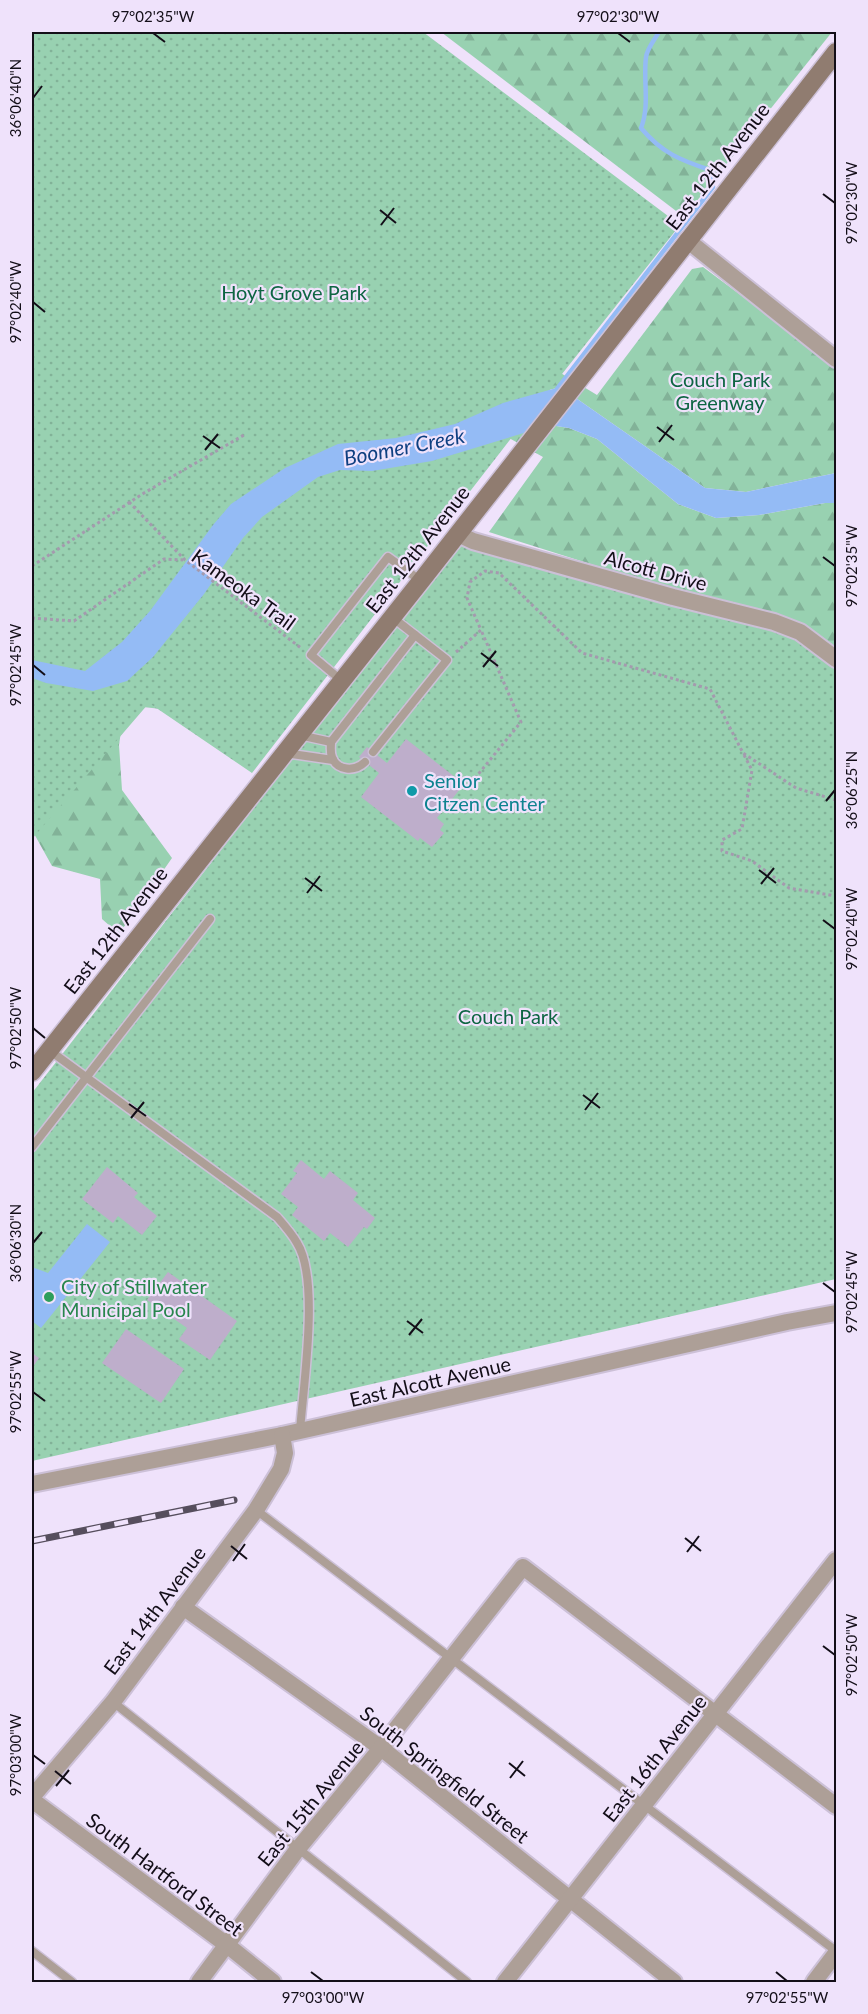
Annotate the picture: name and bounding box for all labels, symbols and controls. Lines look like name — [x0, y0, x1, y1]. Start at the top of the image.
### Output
text: 97°02'35"W — [112, 7, 195, 25]
text: 97°02'30"W — [577, 7, 660, 25]
text: 36°06'40"N — [6, 59, 24, 137]
street label: East 12th Avenue — [660, 98, 774, 234]
text: 97°02'30"W — [842, 161, 860, 244]
text: 97°02'40"W — [6, 260, 24, 343]
park label: Hoyt Grove Park — [221, 280, 368, 304]
park label: Couch Park Greenway — [670, 367, 771, 414]
water label: Boomer Creek — [342, 422, 467, 470]
street label: East 12th Avenue — [360, 481, 474, 617]
text: 97°02'35"W — [842, 524, 860, 607]
street label: Kameoka Trail — [187, 543, 301, 635]
street label: Alcott Drive — [602, 545, 710, 595]
text: 97°02'45"W — [6, 623, 24, 706]
text: 36°06'25"N — [842, 751, 860, 829]
place label: Senior Citzen Center — [424, 768, 545, 815]
marker: Senior Citzen Center — [405, 784, 419, 798]
street label: East 12th Avenue — [58, 862, 172, 998]
text: 97°02'40"W — [842, 887, 860, 970]
text: 97°02'50"W — [6, 986, 24, 1069]
park label: Couch Park — [458, 1004, 559, 1028]
text: 36°06'30"N — [6, 1204, 24, 1282]
text: 97°02'45"W — [842, 1250, 860, 1333]
place label: City of Stillwater Municipal Pool — [61, 1274, 207, 1321]
marker: City of Stillwater Municipal Pool — [42, 1290, 56, 1304]
text: 97°02'55"W — [6, 1350, 24, 1433]
street label: East Alcott Avenue — [347, 1351, 513, 1411]
street label: East 14th Avenue — [98, 1541, 210, 1679]
text: 97°02'50"W — [842, 1613, 860, 1696]
street label: East 16th Avenue — [597, 1690, 711, 1826]
street label: South Springfield Street — [356, 1701, 534, 1847]
text: 97°03'00"W — [6, 1713, 24, 1796]
street label: East 15th Avenue — [252, 1735, 368, 1871]
street label: South Hartford Street — [82, 1807, 248, 1941]
text: 97°03'00"W — [282, 1988, 365, 2006]
text: 97°02'55"W — [746, 1988, 829, 2006]

